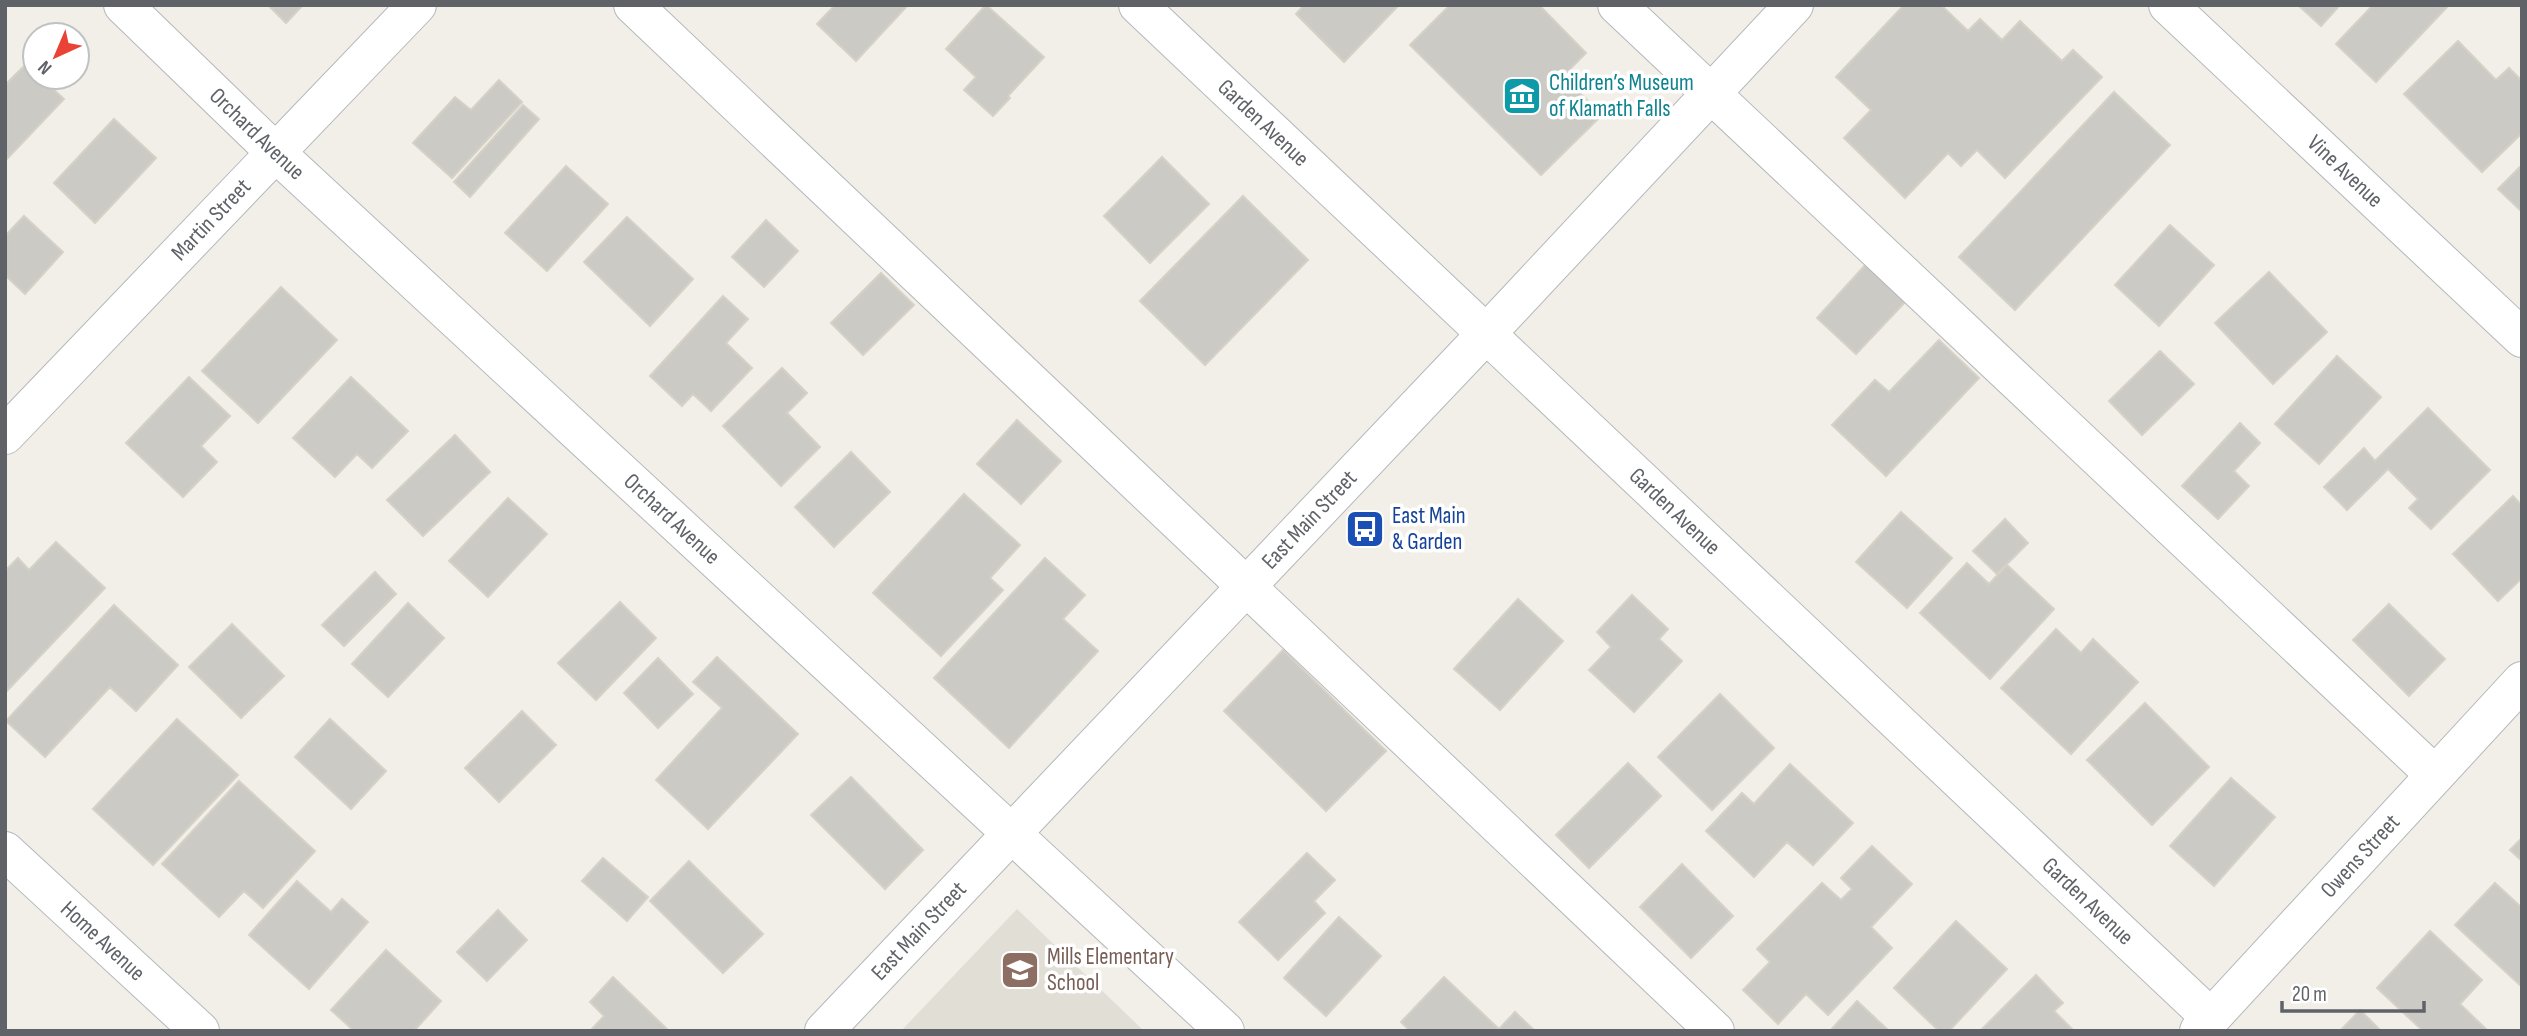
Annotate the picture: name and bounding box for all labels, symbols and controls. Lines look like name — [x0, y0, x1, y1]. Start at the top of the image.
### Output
north arrow — [21, 21, 91, 91]
text: N — [34, 55, 57, 79]
place label: Children’s Museum of Klamath Falls — [1549, 69, 1694, 123]
street label: Garden Avenue — [1212, 73, 1315, 173]
museum icon: Children’s Museum of Klamath Falls — [1501, 75, 1543, 117]
street label: Orchard Avenue — [203, 82, 310, 186]
street label: Vine Avenue — [2301, 129, 2389, 214]
street label: Martin Street — [165, 173, 257, 267]
street label: Garden Avenue — [1623, 462, 1726, 561]
street label: East Main Street — [1256, 465, 1363, 575]
street label: Orchard Avenue — [618, 468, 726, 571]
place label: East Main & Garden — [1392, 502, 1466, 556]
bus stop icon: East Main & Garden — [1344, 508, 1386, 550]
street label: Owens Street — [2315, 808, 2406, 904]
street label: Garden Avenue — [2036, 852, 2139, 951]
street label: East Main Street — [866, 876, 973, 986]
street label: Home Avenue — [55, 895, 151, 987]
place label: Mills Elementary School — [1047, 943, 1174, 997]
school or university icon: Mills Elementary School — [999, 949, 1041, 991]
scale bar — [2282, 970, 2424, 1014]
text: 20 m — [2292, 982, 2327, 1007]

